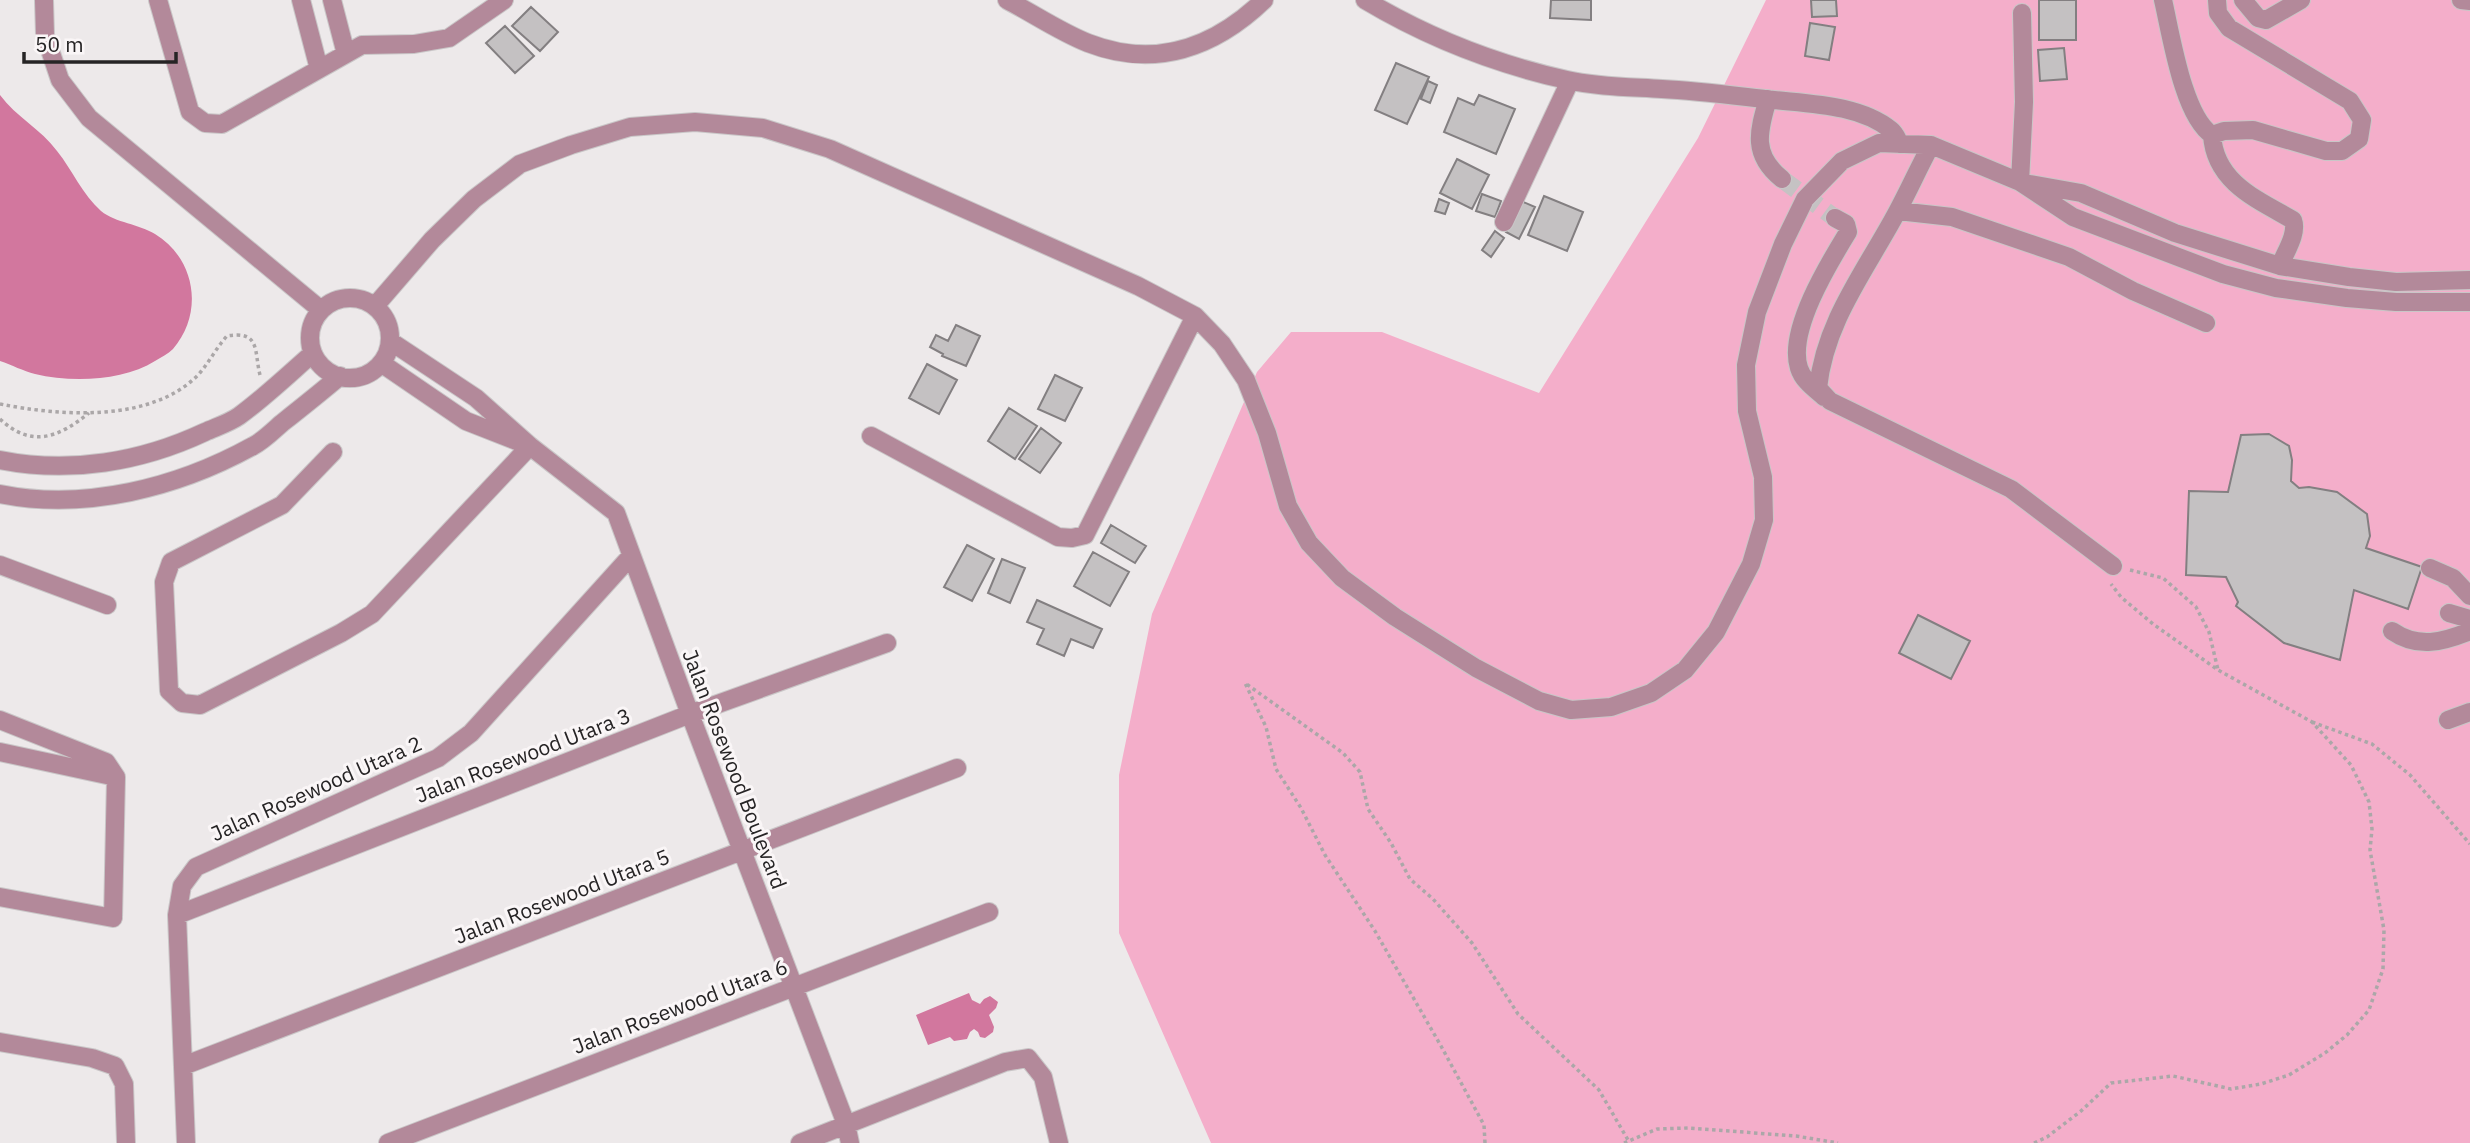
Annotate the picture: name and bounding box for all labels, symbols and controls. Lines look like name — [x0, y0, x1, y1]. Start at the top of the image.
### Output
scale bar — [24, 21, 177, 65]
text: 50 m — [35, 30, 84, 58]
street label: Jalan Rosewood Boulevard — [676, 645, 794, 893]
street label: Jalan Rosewood Utara 3 — [411, 701, 635, 809]
street label: Jalan Rosewood Utara 2 — [206, 729, 426, 847]
street label: Jalan Rosewood Utara 5 — [450, 842, 674, 950]
street label: Jalan Rosewood Utara 6 — [568, 952, 792, 1060]

